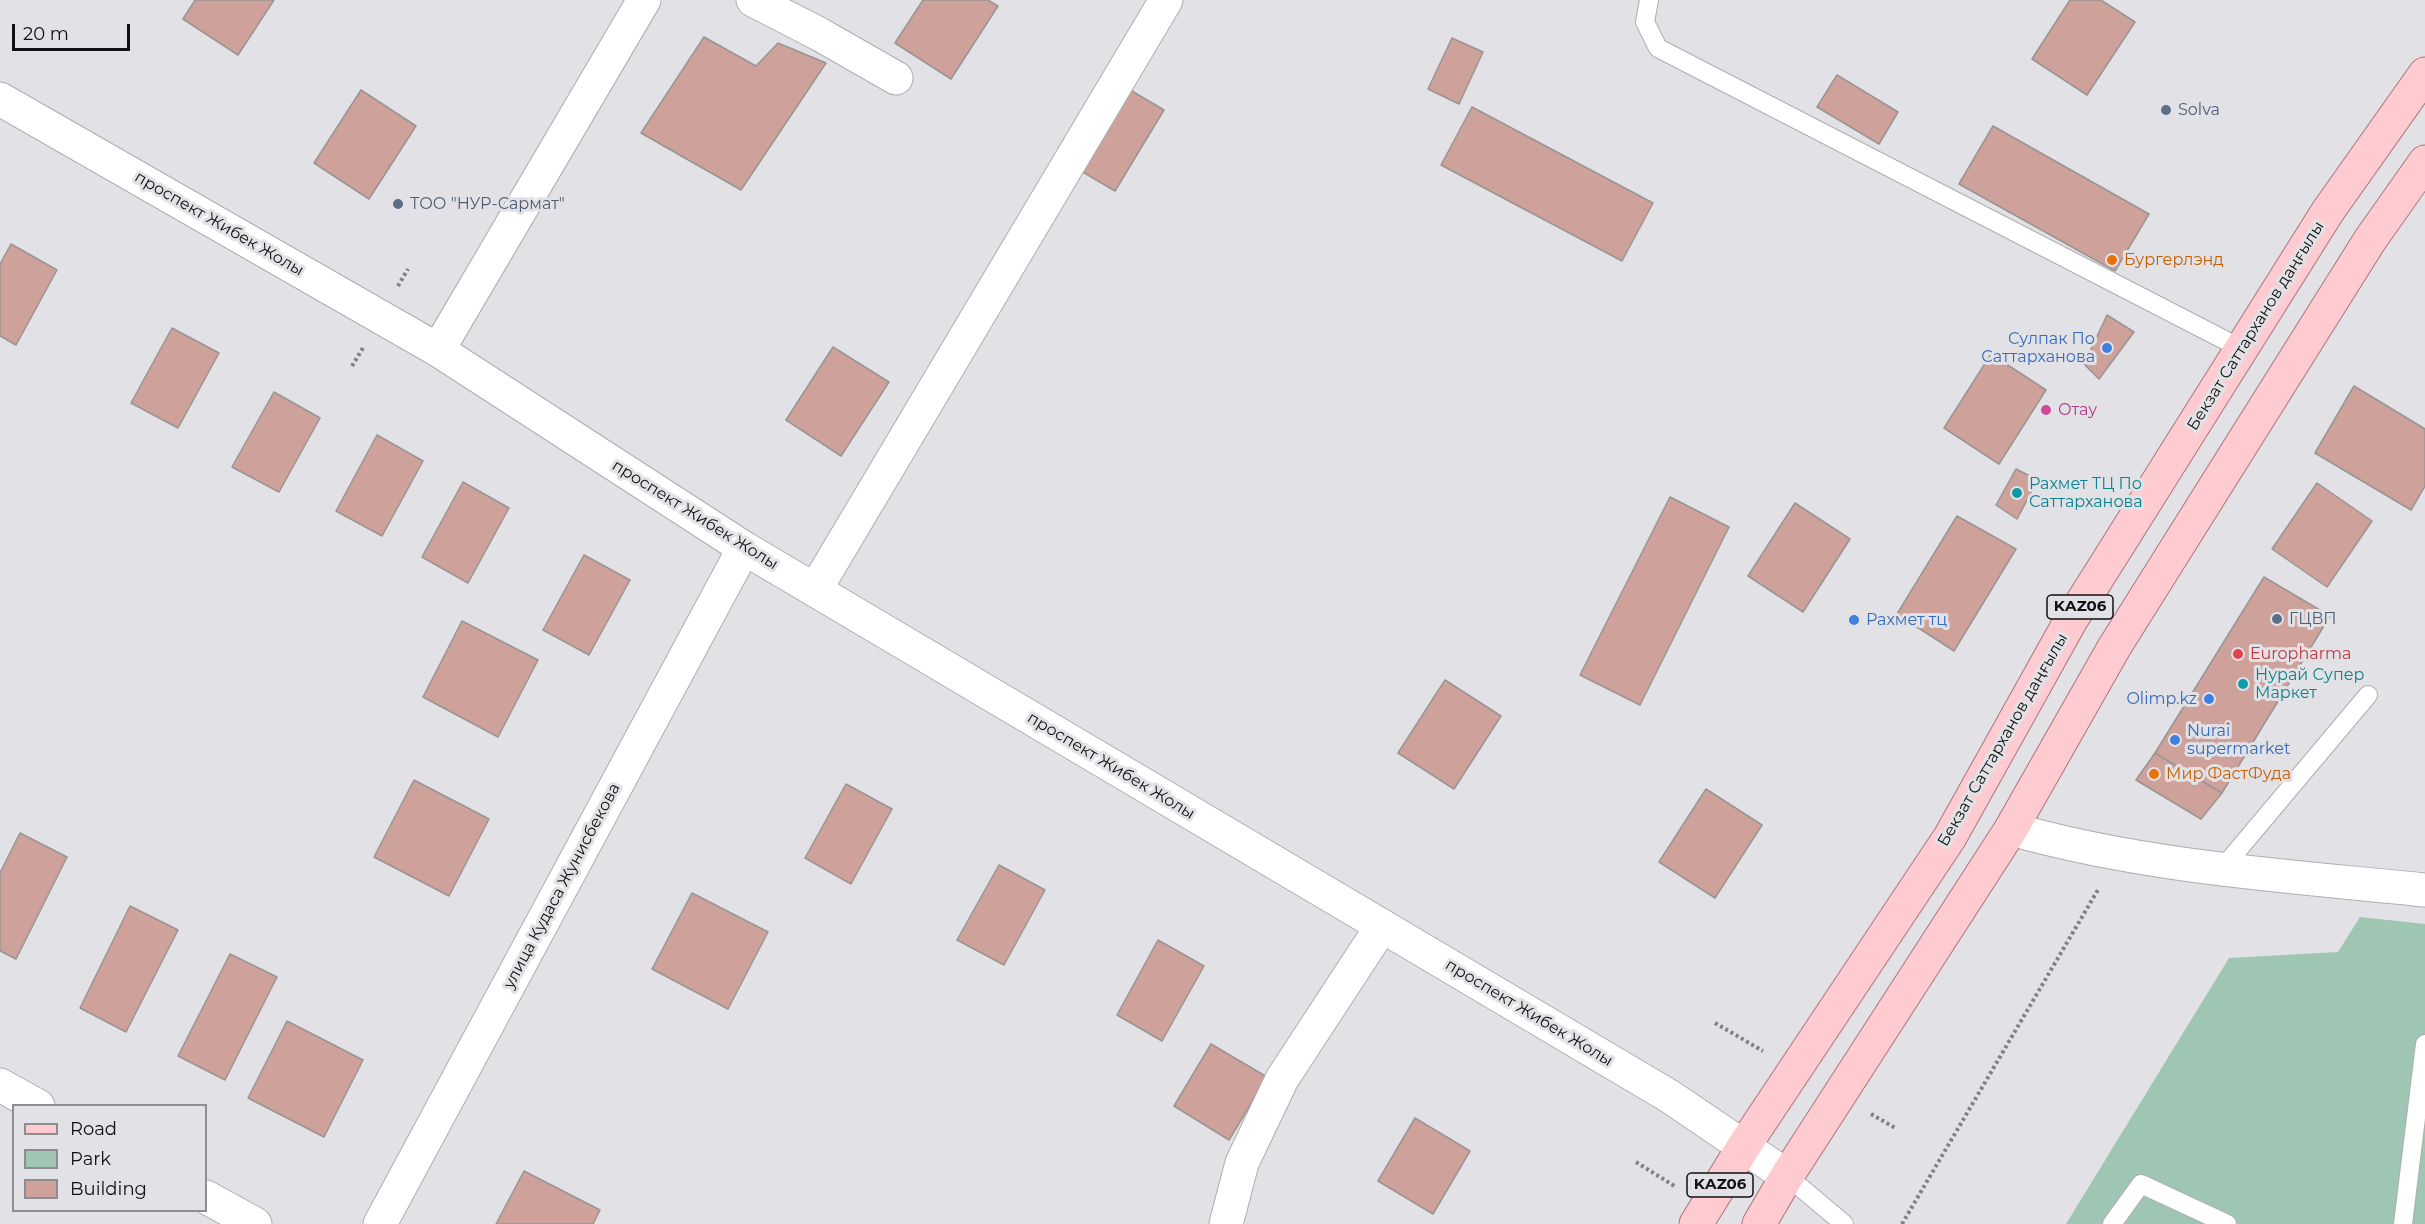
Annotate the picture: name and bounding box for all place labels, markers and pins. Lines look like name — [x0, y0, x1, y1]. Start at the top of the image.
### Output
place label: Solva — [2178, 100, 2220, 120]
marker: Solva — [2159, 103, 2173, 117]
place label: ТОО "НУР-Сармат" — [410, 194, 565, 214]
marker: ТОО "НУР-Сармат" — [391, 197, 405, 211]
place label: Бургерлэнд — [2124, 250, 2224, 270]
marker: Бургерлэнд — [2105, 253, 2119, 267]
place label: Сулпак По Саттарханова — [1981, 329, 2095, 367]
marker: Сулпак По Саттарханова — [2100, 341, 2114, 355]
place label: Отау — [2058, 400, 2097, 420]
marker: Отау — [2039, 403, 2053, 417]
place label: Рахмет ТЦ По Саттарханова — [2029, 474, 2143, 512]
marker: Рахмет ТЦ По Саттарханова — [2010, 486, 2024, 500]
place label: ГЦВП — [2289, 609, 2337, 629]
place label: Рахмет тц — [1866, 610, 1947, 630]
marker: ГЦВП — [2270, 612, 2284, 626]
marker: Рахмет тц — [1847, 613, 1861, 627]
place label: Europharma — [2250, 644, 2351, 664]
marker: Europharma — [2231, 647, 2245, 661]
place label: Нурай Супер Маркет — [2255, 665, 2365, 703]
marker: Нурай Супер Маркет — [2236, 677, 2250, 691]
place label: Olimp.kz — [2126, 689, 2197, 709]
marker: Olimp.kz — [2202, 692, 2216, 706]
place label: Nurai supermarket — [2187, 721, 2290, 759]
marker: Nurai supermarket — [2168, 733, 2182, 747]
place label: Мир ФастФуда — [2166, 764, 2291, 784]
marker: Мир ФастФуда — [2147, 767, 2161, 781]

